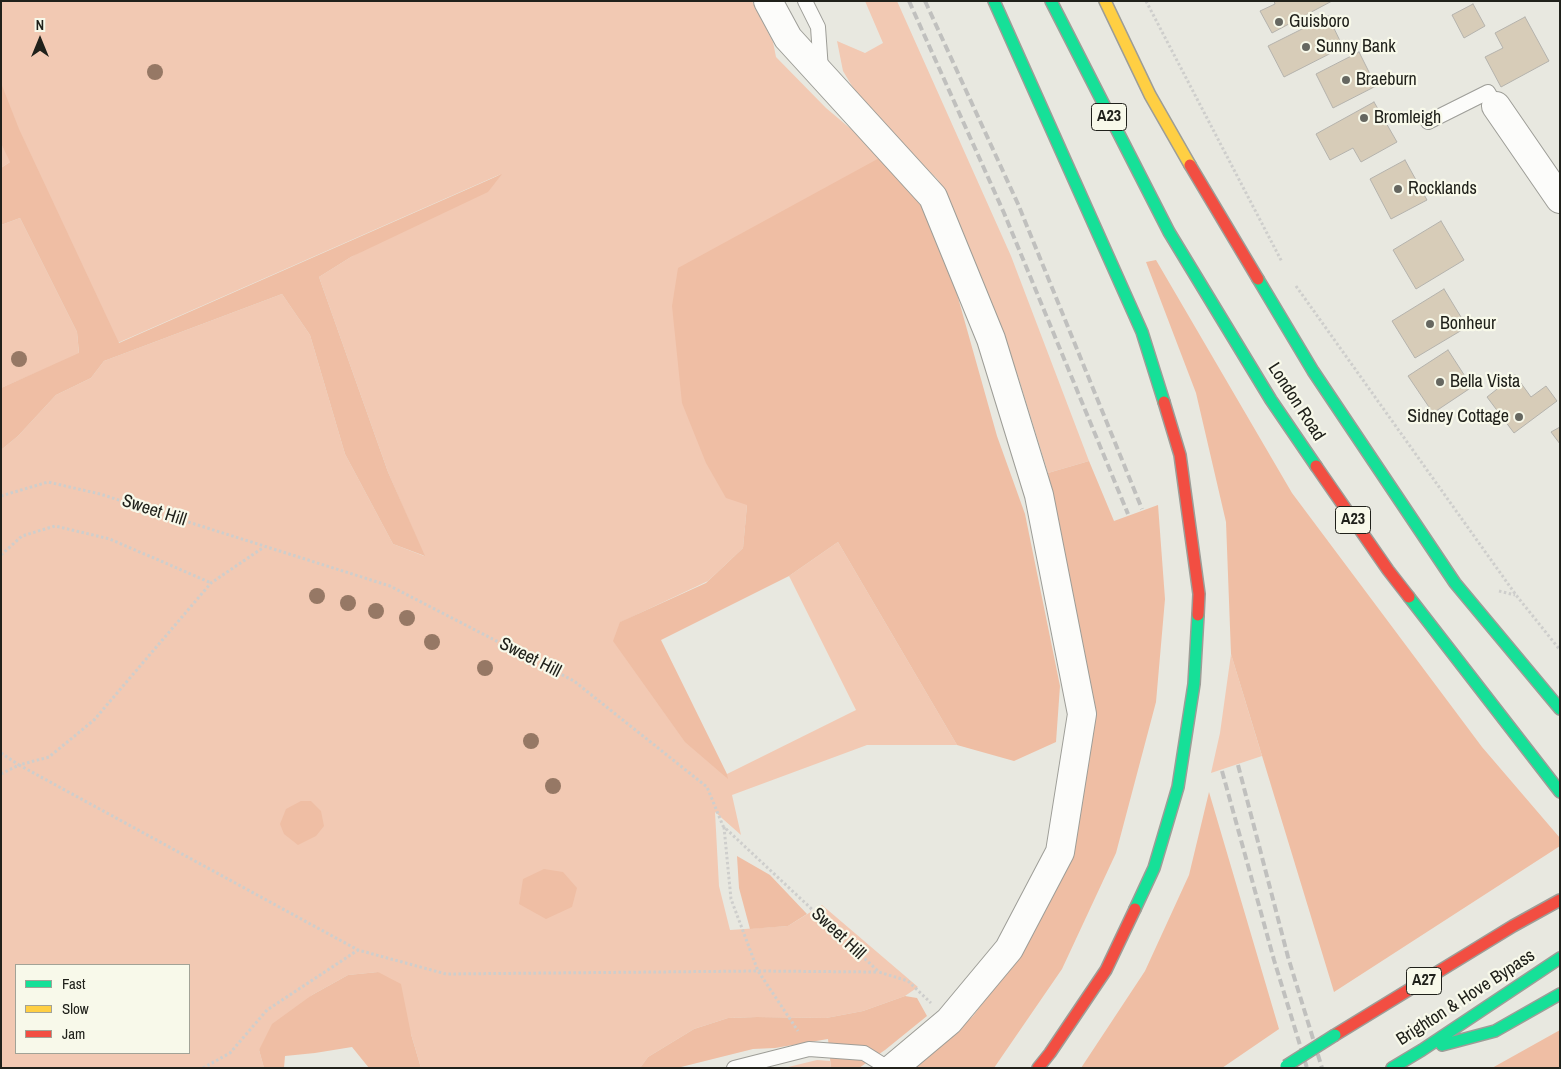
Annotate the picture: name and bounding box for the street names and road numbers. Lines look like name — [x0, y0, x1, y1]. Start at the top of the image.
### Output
road number: A23 — [1092, 104, 1126, 130]
street label: London Road — [1263, 359, 1329, 445]
street label: Sweet Hill — [119, 490, 189, 532]
road number: A23 — [1336, 506, 1370, 534]
street label: Sweet Hill — [495, 633, 565, 683]
street label: Sweet Hill — [806, 903, 870, 965]
street label: Brighton & Hove Bypass — [1393, 945, 1539, 1051]
road number: A27 — [1406, 968, 1442, 994]

